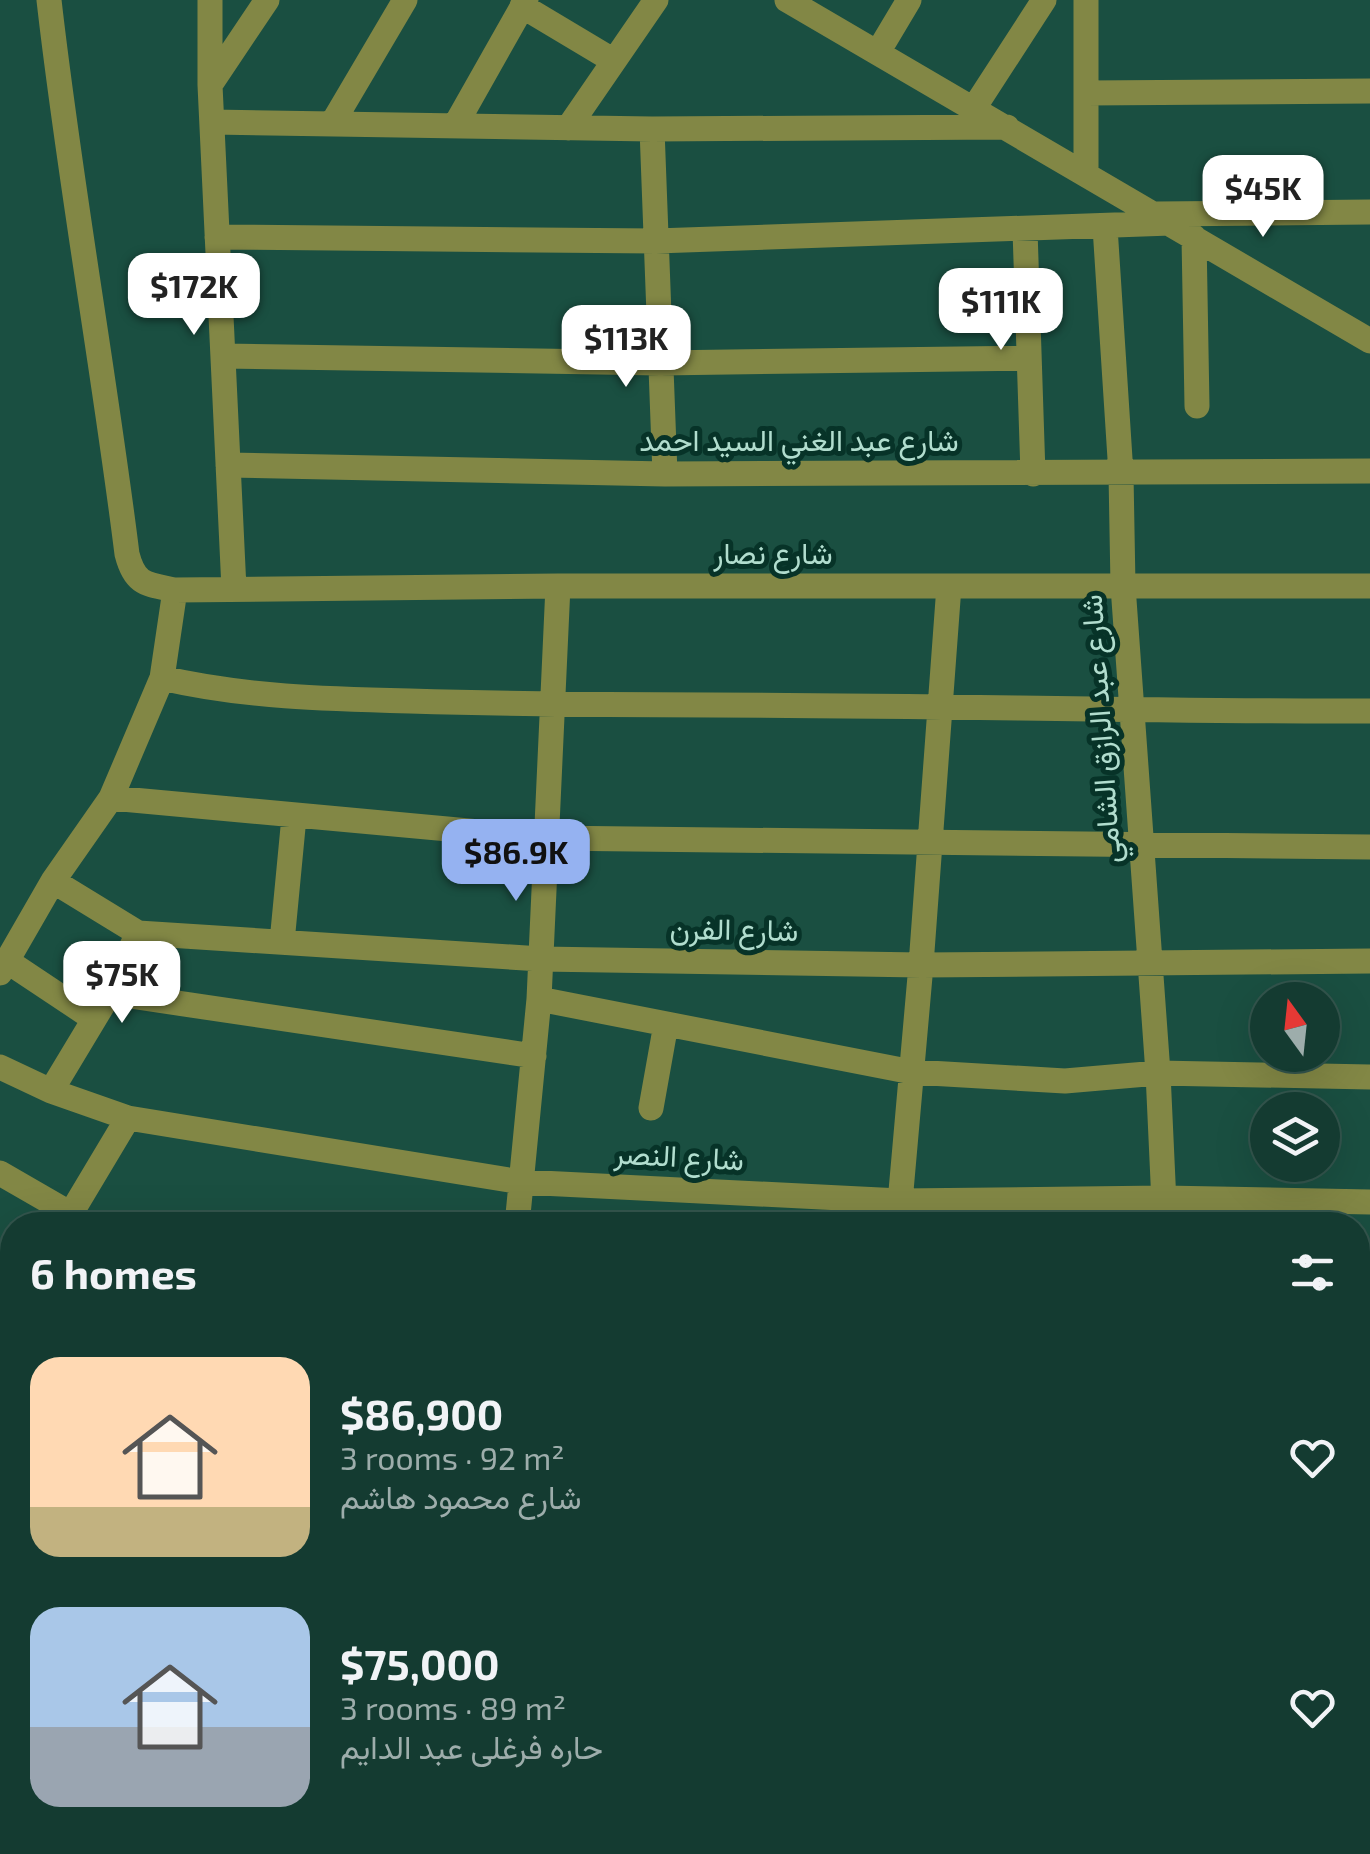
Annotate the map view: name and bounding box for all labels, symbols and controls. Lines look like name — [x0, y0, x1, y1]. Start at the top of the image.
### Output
pin: $45K — [1204, 155, 1322, 240]
text: $45K — [1225, 168, 1301, 206]
pin: $172K — [124, 253, 264, 338]
text: $172K — [150, 266, 238, 304]
pin: $111K — [931, 268, 1071, 353]
text: $111K — [961, 281, 1041, 319]
pin: $113K — [556, 305, 696, 390]
text: $113K — [584, 318, 668, 356]
street label: شارع عبد الغني السيد احمد — [639, 421, 959, 465]
street label: شارع نصار — [712, 534, 833, 574]
street label: شارع عبد الرازق الشامي — [1072, 593, 1134, 865]
pin: $86.9K — [435, 819, 597, 904]
text: $86.9K — [464, 832, 568, 870]
street label: شارع الفرن — [669, 909, 799, 951]
pin: $75K — [63, 941, 181, 1026]
text: $75K — [85, 954, 159, 992]
north arrow — [1250, 982, 1340, 1072]
map controls — [1250, 982, 1340, 1182]
button: layers — [1250, 1092, 1340, 1182]
street label: شارع النصر — [612, 1134, 745, 1180]
icon: filters — [1285, 1245, 1340, 1300]
text: 6 homes — [30, 1247, 197, 1297]
text: $86,900 — [340, 1388, 503, 1438]
icon: home — [110, 1397, 230, 1517]
icon: heart — [1285, 1430, 1340, 1485]
text: 3 rooms · 92 m² — [340, 1438, 565, 1476]
text: شارع محمود هاشم — [340, 1477, 582, 1515]
text: $75,000 — [340, 1638, 499, 1688]
icon: home — [110, 1647, 230, 1767]
icon: heart — [1285, 1680, 1340, 1735]
text: 3 rooms · 89 m² — [340, 1688, 566, 1726]
text: حاره فرغلى عبد الدايم — [340, 1727, 603, 1765]

